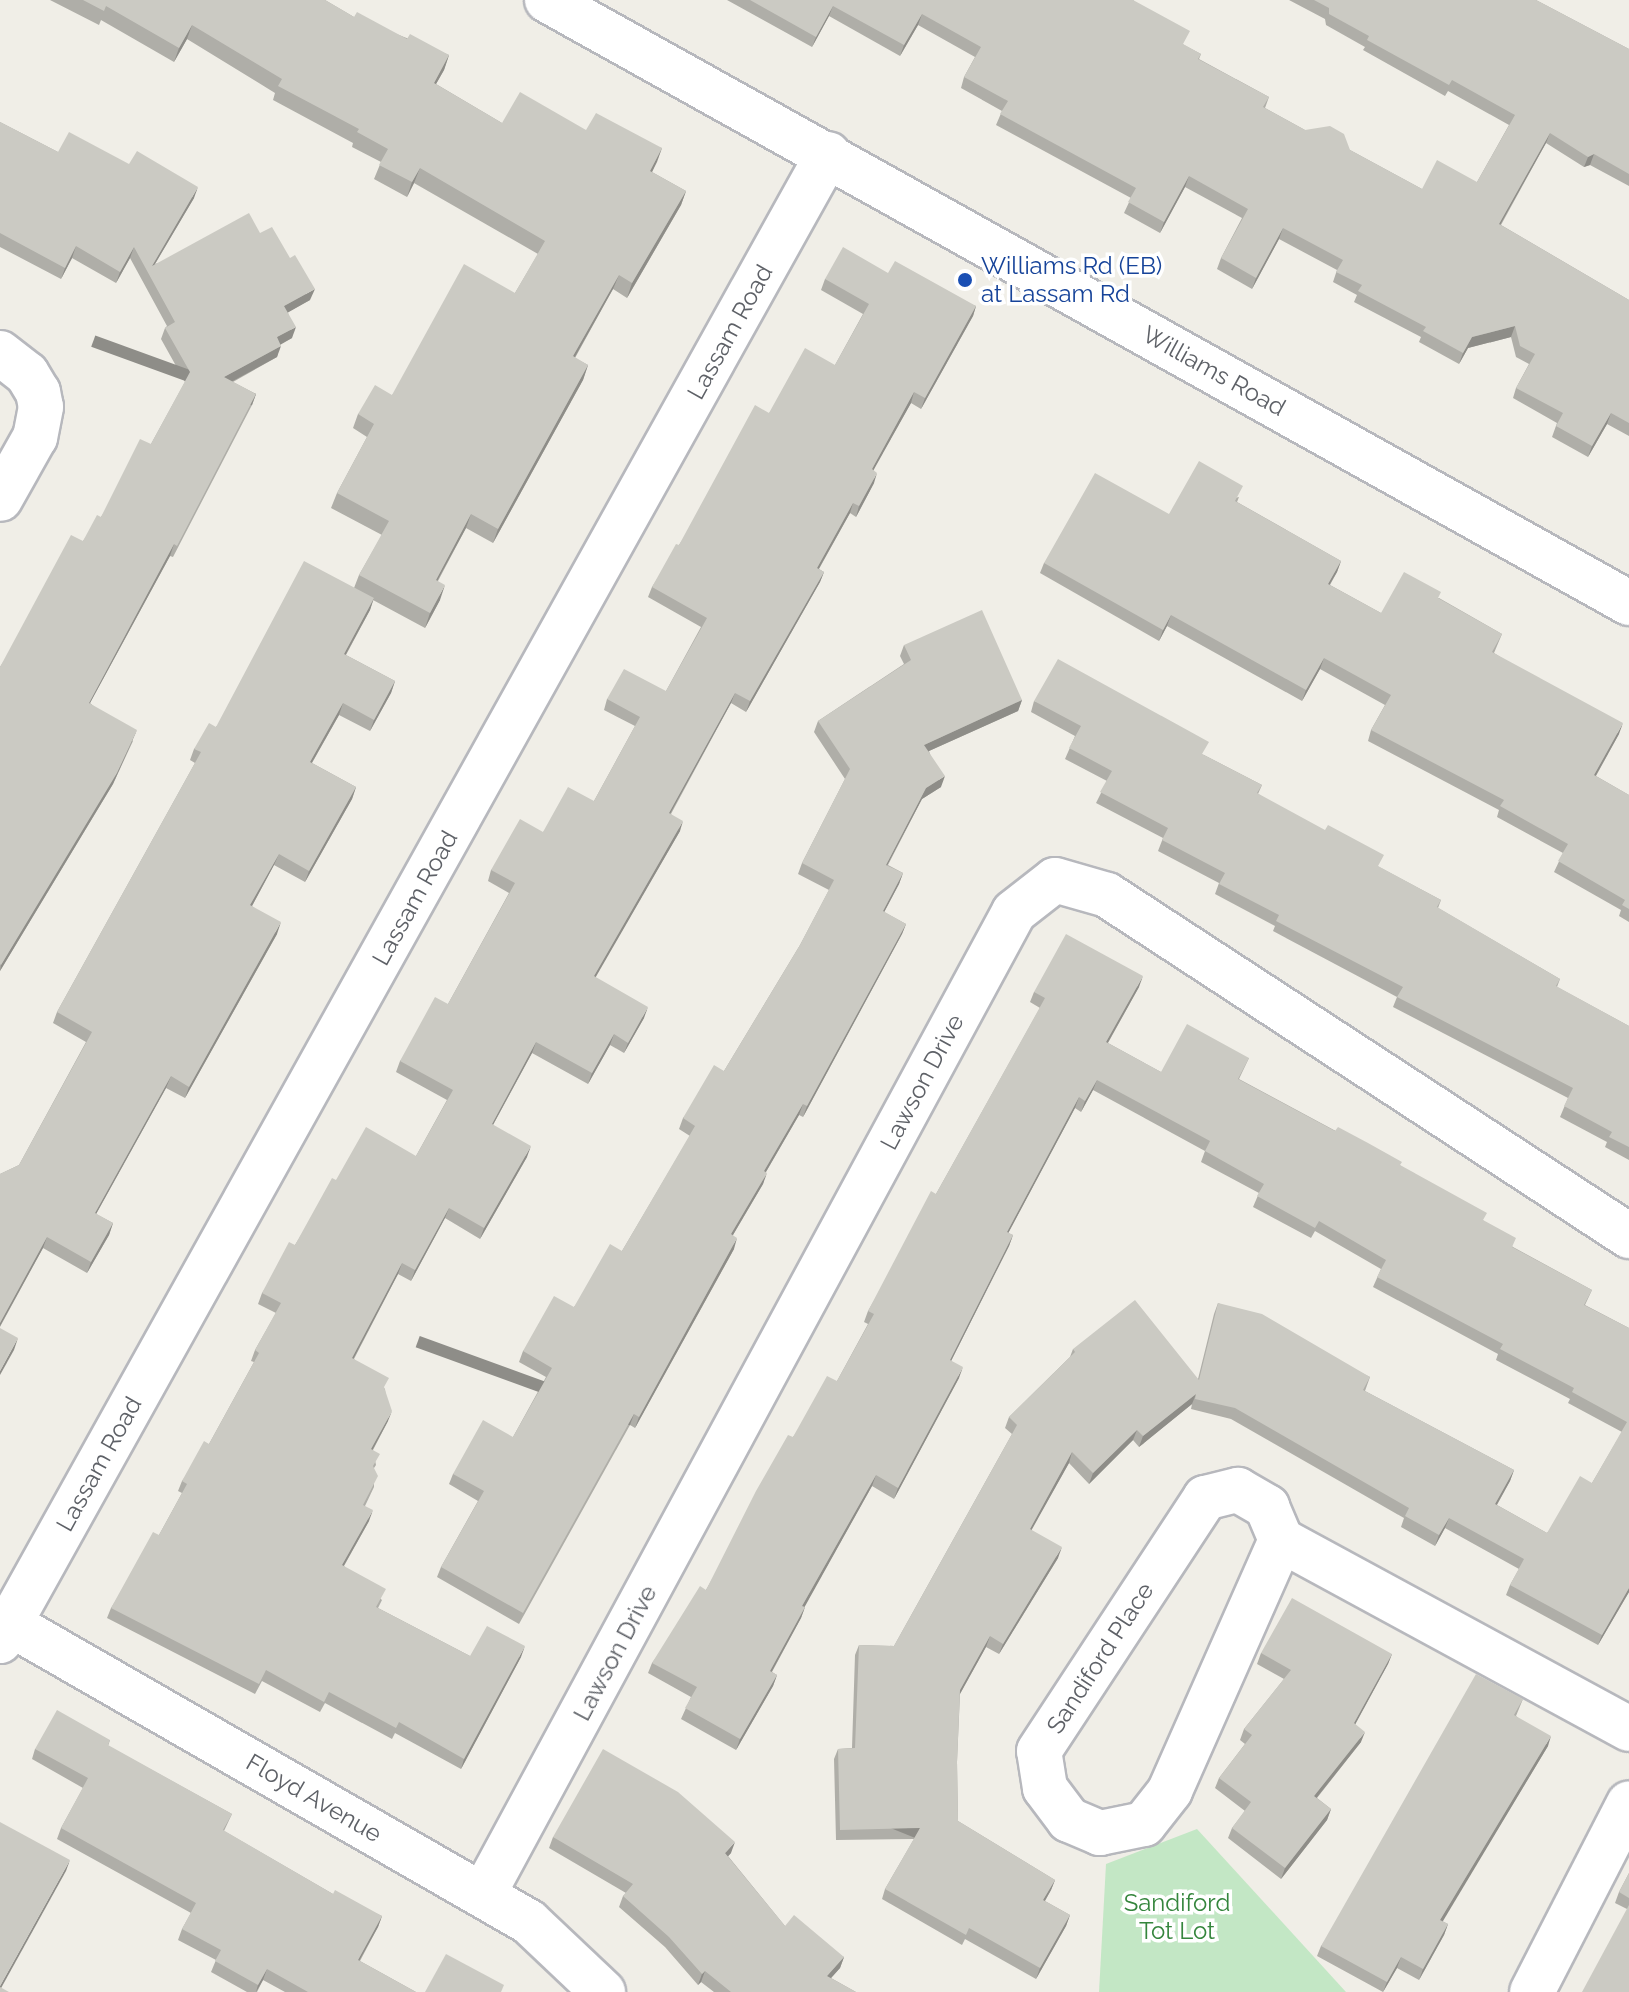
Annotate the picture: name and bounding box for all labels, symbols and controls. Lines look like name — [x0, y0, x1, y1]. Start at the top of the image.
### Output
place label: Williams Rd (EB) at Lassam Rd — [981, 252, 1162, 308]
street label: Lassam Road — [681, 260, 779, 404]
marker: Williams Rd (EB) at Lassam Rd — [956, 271, 974, 289]
street label: Williams Road — [1137, 320, 1291, 422]
street label: Lassam Road — [366, 826, 464, 970]
street label: Lawson Drive — [874, 1009, 970, 1155]
street label: Lassam Road — [50, 1392, 148, 1536]
street label: Sandiford Place — [1040, 1577, 1160, 1739]
street label: Lawson Drive — [567, 1580, 663, 1726]
street label: Floyd Avenue — [241, 1747, 387, 1849]
park label: Sandiford Tot Lot — [1124, 1889, 1230, 1945]

